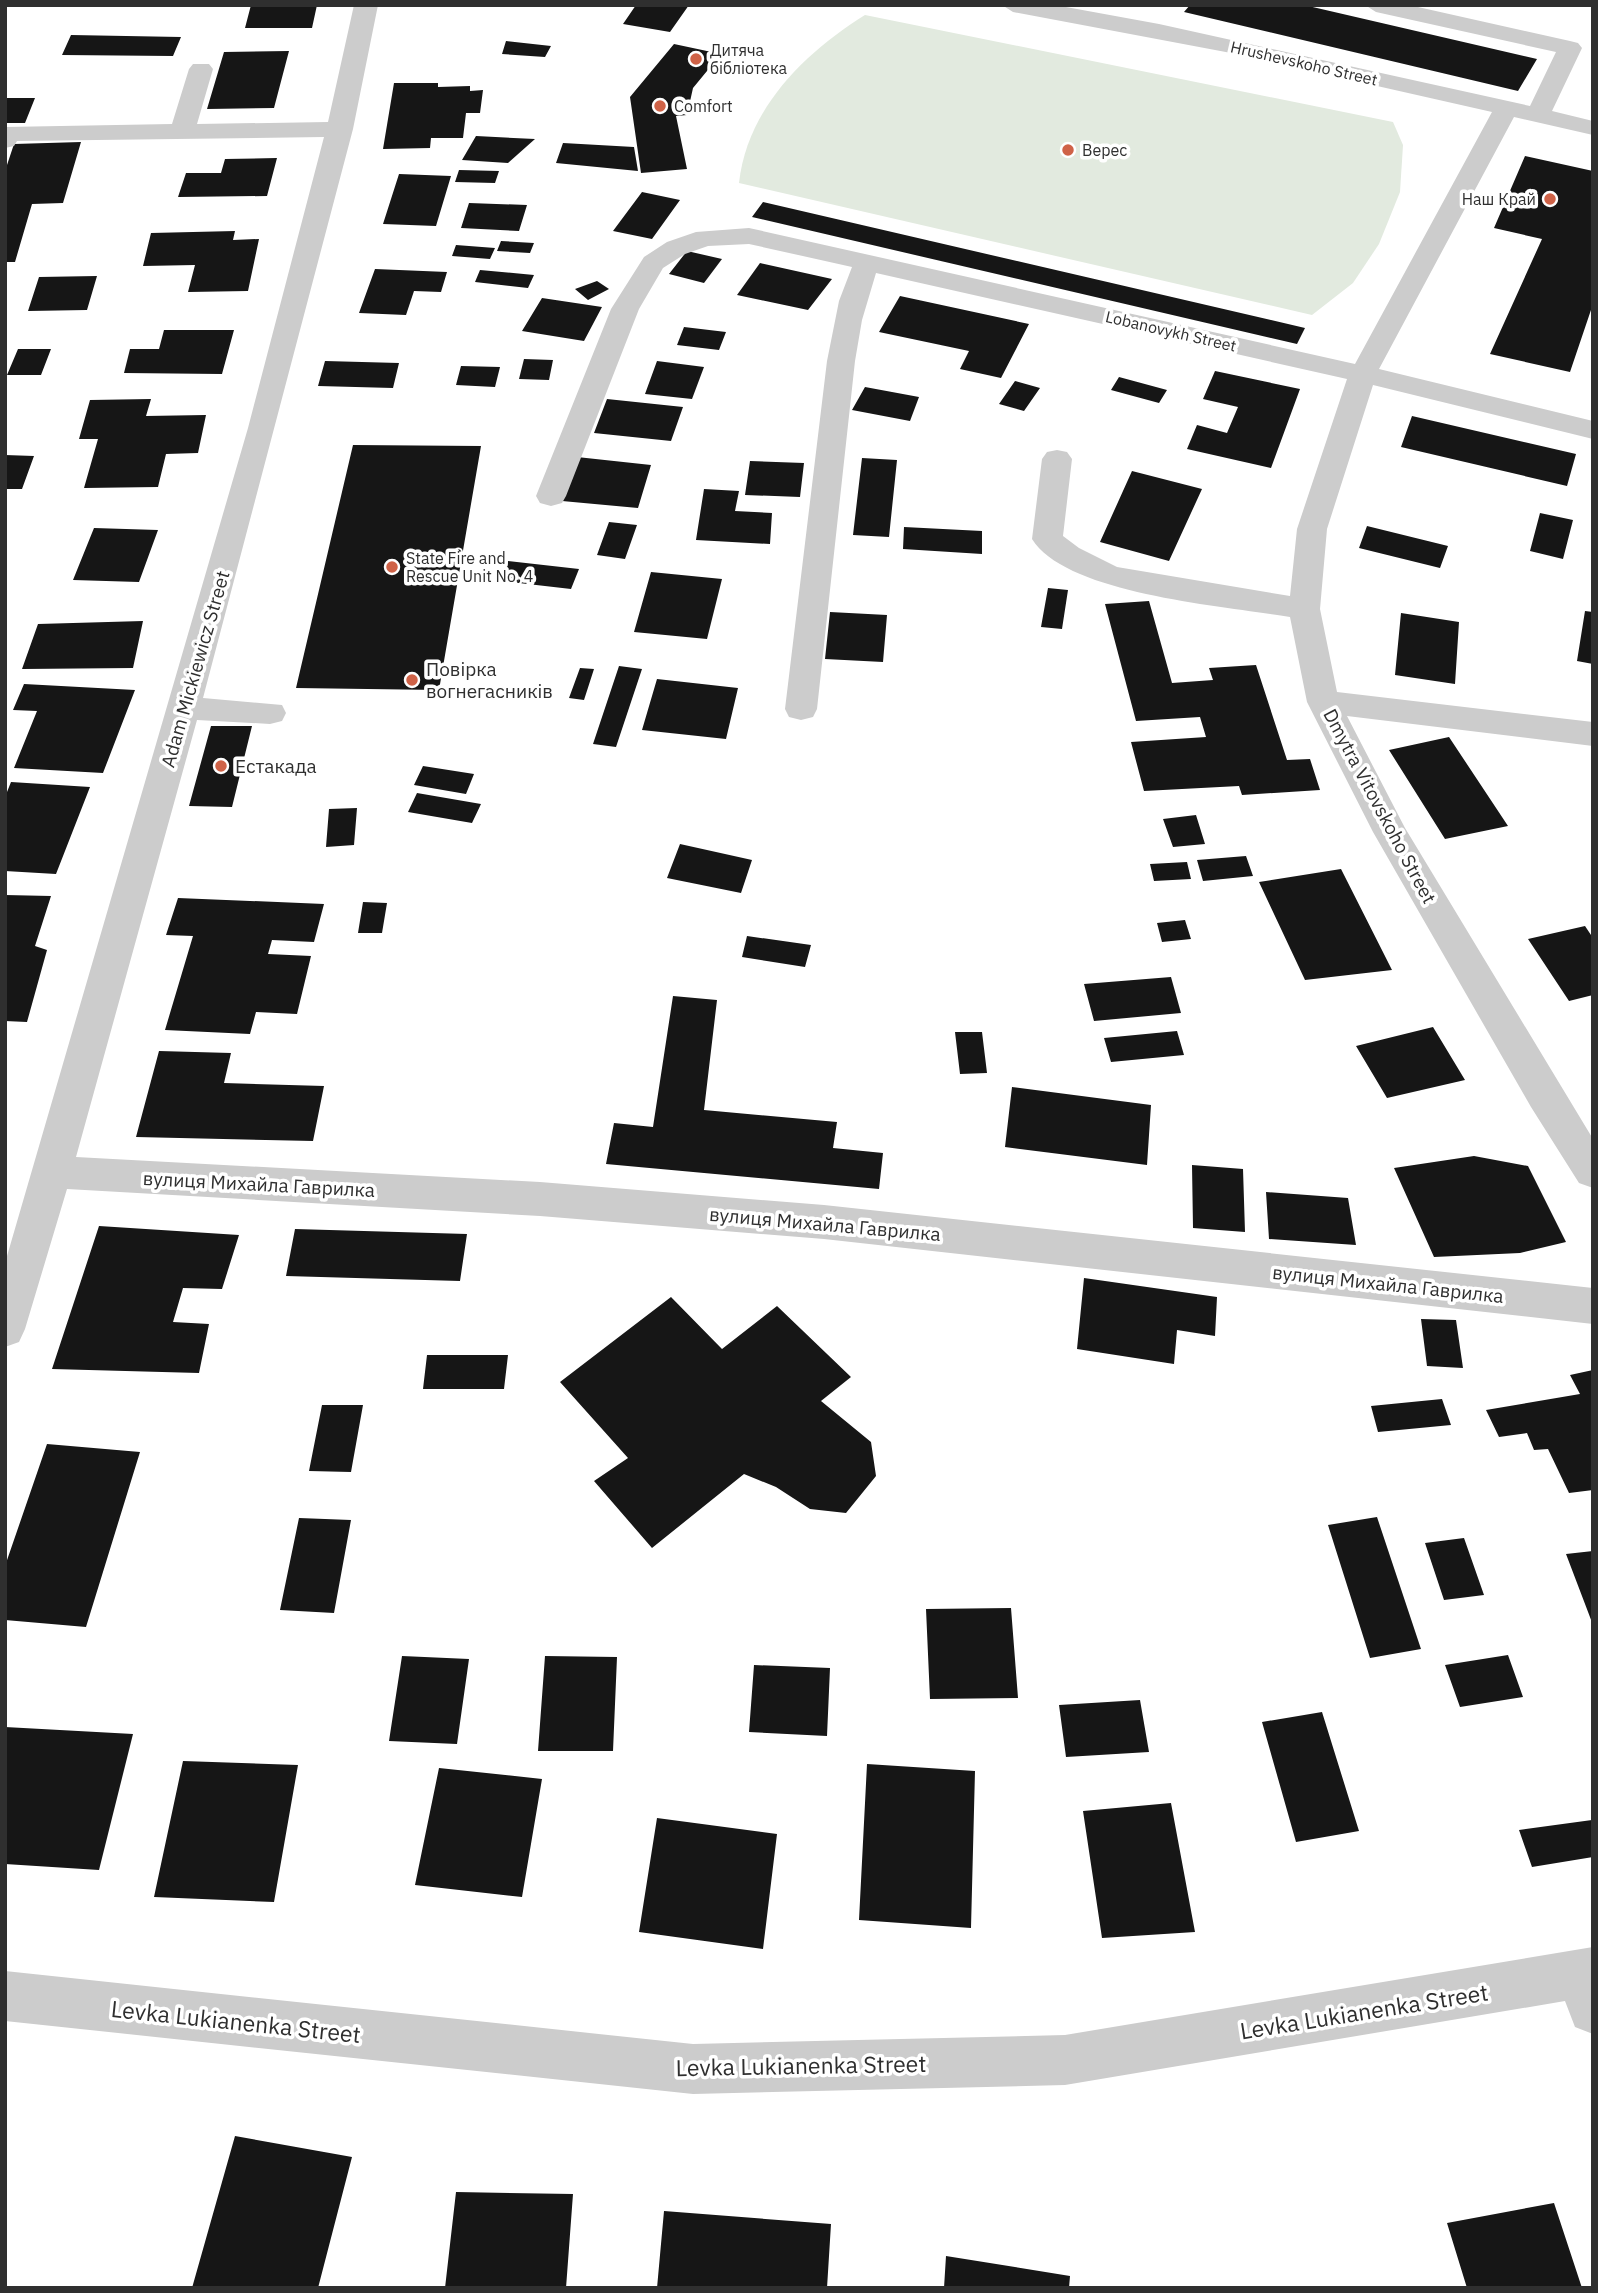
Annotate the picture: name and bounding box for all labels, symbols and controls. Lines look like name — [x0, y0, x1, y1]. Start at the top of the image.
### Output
street label: Hrushevskoho Street — [1229, 36, 1379, 90]
place label: Дитяча бібліотека — [710, 40, 788, 78]
marker: Дитяча бібліотека — [688, 51, 704, 67]
place label: Comfort — [674, 96, 733, 116]
marker: Comfort — [652, 98, 668, 114]
place label: Верес — [1082, 140, 1127, 160]
marker: Верес — [1060, 142, 1076, 158]
place label: Наш Край — [1462, 189, 1536, 209]
marker: Наш Край — [1542, 191, 1558, 207]
street label: Lobanovykh Street — [1104, 306, 1238, 356]
place label: State Fire and Rescue Unit No. 4 — [406, 548, 533, 586]
marker: State Fire and Rescue Unit No. 4 — [384, 559, 400, 575]
street label: Adam Mickiewicz Street — [155, 568, 235, 770]
place label: Повірка вогнегасників — [426, 657, 553, 703]
marker: Повірка вогнегасників — [404, 672, 420, 688]
street label: Dmytra Vitovskoho Street — [1318, 704, 1442, 908]
place label: Естакада — [235, 754, 317, 778]
marker: Естакада — [213, 758, 229, 774]
street label: вулиця Михайла Гаврилка — [142, 1166, 376, 1202]
street label: вулиця Михайла Гаврилка — [708, 1202, 942, 1246]
street label: вулиця Михайла Гаврилка — [1271, 1260, 1505, 1308]
street label: Levka Lukianenka Street — [1238, 1977, 1490, 2045]
street label: Levka Lukianenka Street — [110, 1993, 362, 2049]
street label: Levka Lukianenka Street — [675, 2048, 927, 2082]

